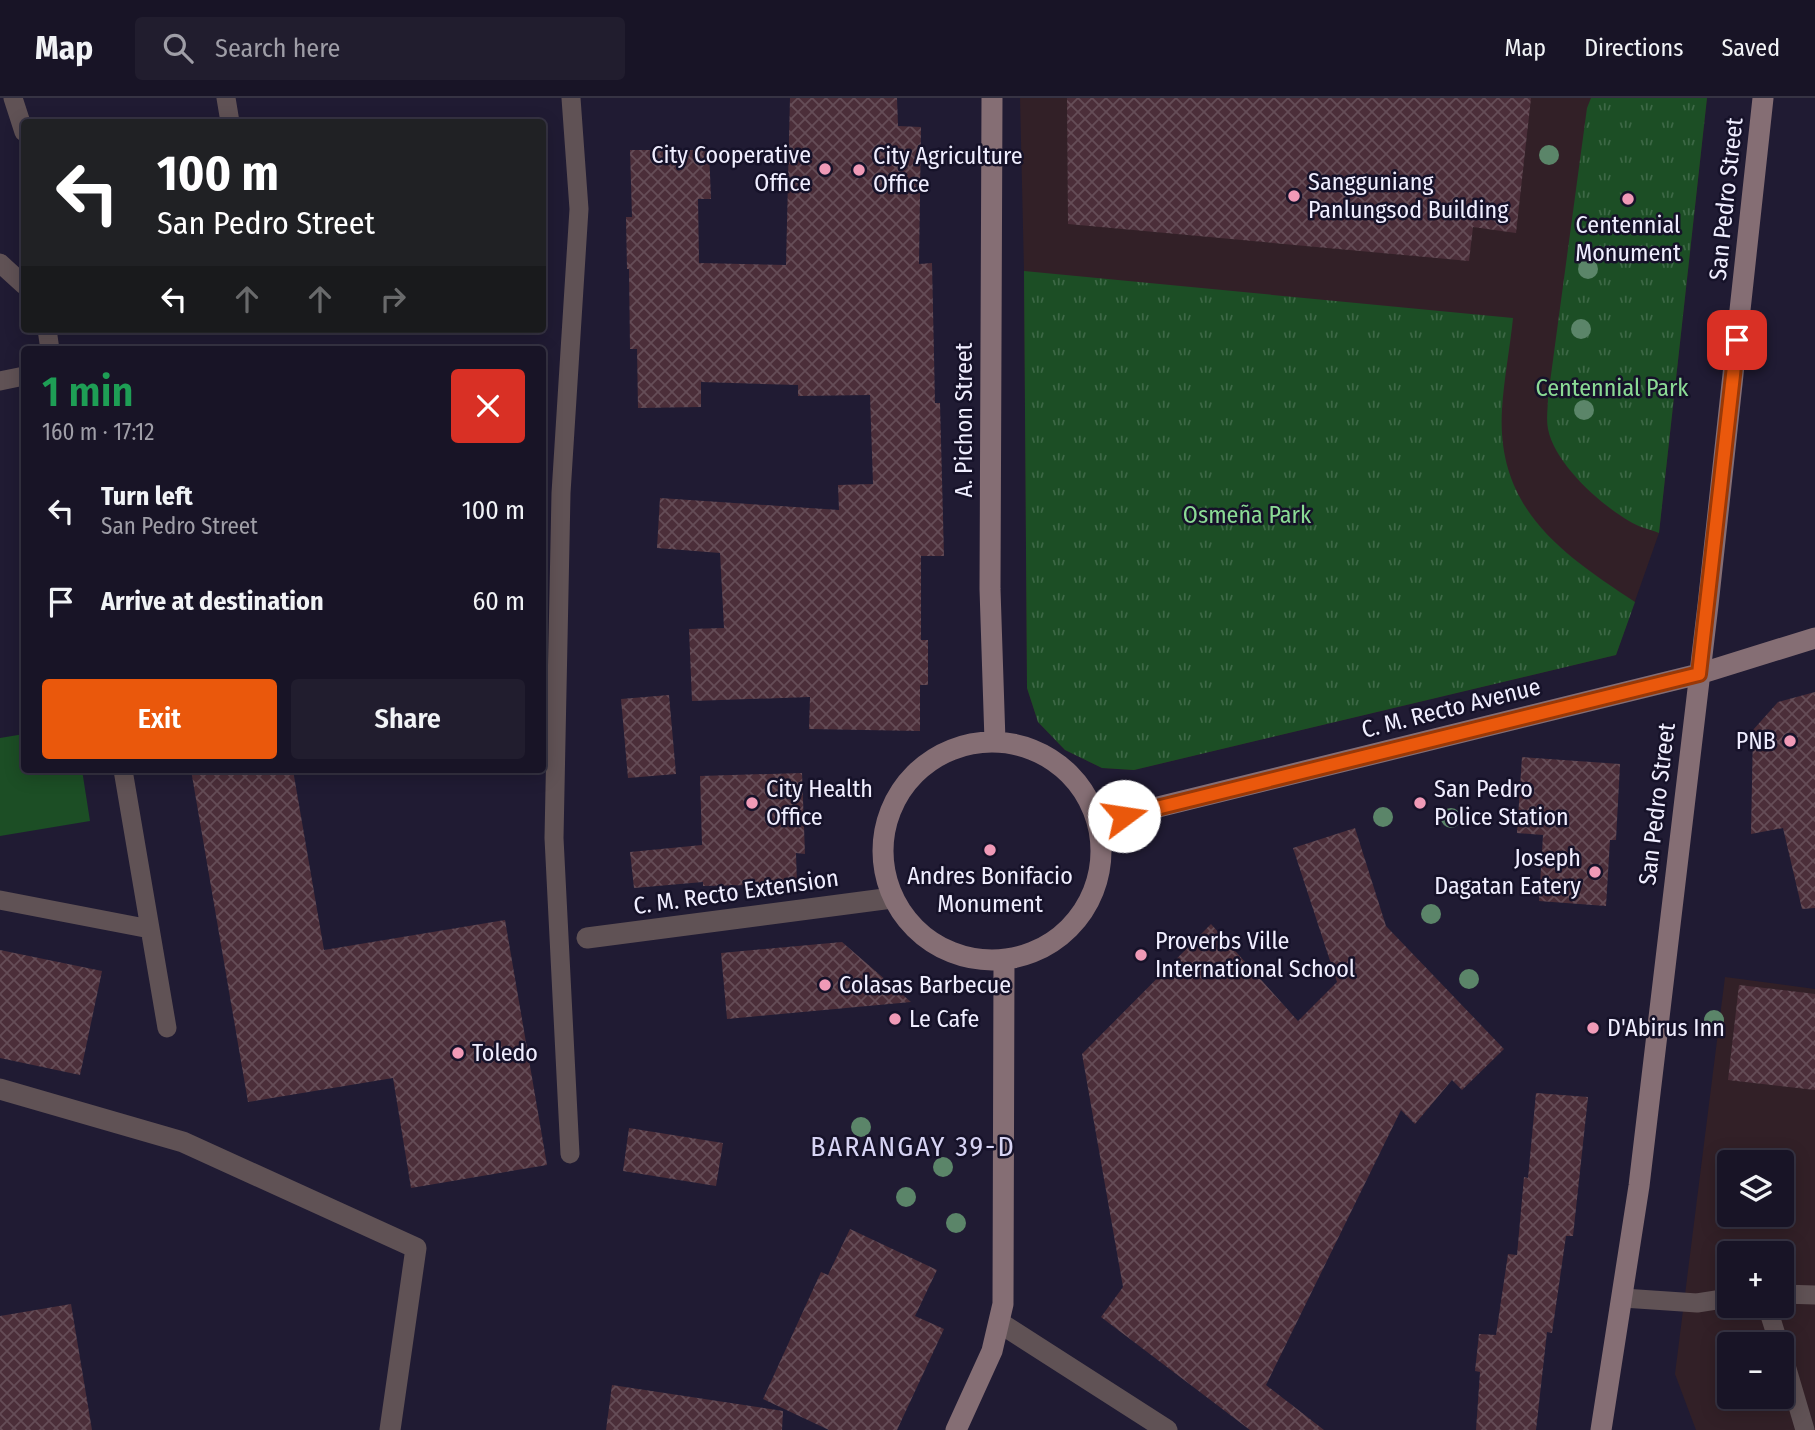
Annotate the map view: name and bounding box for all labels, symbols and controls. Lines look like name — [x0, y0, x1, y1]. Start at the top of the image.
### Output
search box — [135, 17, 625, 80]
text: Map — [35, 28, 93, 68]
icon: search — [159, 29, 197, 67]
text: Search here — [215, 33, 340, 64]
text: Map — [1505, 34, 1546, 62]
text: Directions — [1584, 34, 1683, 62]
text: Saved — [1721, 34, 1780, 62]
street label: San Pedro Street — [1704, 116, 1748, 282]
place label: City Cooperative Office — [651, 141, 811, 197]
place label: City Agriculture Office — [873, 142, 1023, 198]
text: 100 m — [157, 144, 279, 203]
icon: left — [42, 147, 133, 238]
marker: City Cooperative Office — [817, 161, 833, 177]
marker: City Agriculture Office — [851, 162, 867, 178]
place label: Sangguniang Panlungsod Building — [1308, 168, 1509, 224]
marker: Sangguniang Panlungsod Building — [1286, 188, 1302, 204]
marker: Centennial Monument — [1620, 191, 1636, 207]
text: San Pedro Street — [157, 204, 375, 242]
place label: Centennial Monument — [1575, 211, 1681, 267]
icon: left — [155, 280, 193, 318]
icon: ahead — [228, 280, 266, 318]
icon: ahead — [301, 280, 339, 318]
icon: right — [374, 280, 412, 318]
pin — [1707, 310, 1767, 370]
icon: arrive — [1718, 321, 1756, 359]
street label: A. Pichon Street — [950, 342, 978, 497]
text: 1 min — [42, 367, 133, 417]
button: close — [451, 369, 525, 443]
park label: Centennial Park — [1535, 374, 1689, 402]
text: 160 m · 17:12 — [42, 418, 154, 446]
text: Turn left — [101, 481, 193, 512]
icon: left — [42, 492, 80, 530]
text: 100 m — [462, 495, 525, 526]
park label: Osmeña Park — [1183, 501, 1312, 529]
text: San Pedro Street — [101, 512, 258, 540]
icon: arrive — [42, 583, 80, 621]
text: Arrive at destination — [101, 586, 324, 617]
text: 60 m — [472, 586, 525, 617]
street label: C. M. Recto Avenue — [1359, 672, 1543, 744]
button: Exit — [42, 679, 277, 759]
button: Share — [291, 679, 525, 759]
street label: San Pedro Street — [1633, 721, 1681, 887]
place label: PNB — [1736, 727, 1776, 755]
marker: PNB — [1782, 733, 1798, 749]
place label: City Health Office — [766, 775, 873, 831]
place label: San Pedro Police Station — [1434, 775, 1569, 831]
position arrow — [1087, 779, 1161, 853]
marker: City Health Office — [744, 795, 760, 811]
marker: San Pedro Police Station — [1412, 795, 1428, 811]
marker: Andres Bonifacio Monument — [982, 842, 998, 858]
place label: Joseph Dagatan Eatery — [1434, 844, 1581, 900]
place label: Andres Bonifacio Monument — [907, 862, 1073, 918]
street label: C. M. Recto Extension — [632, 864, 840, 920]
marker: Joseph Dagatan Eatery — [1587, 864, 1603, 880]
place label: Proverbs Ville International School — [1155, 927, 1355, 983]
marker: Proverbs Ville International School — [1133, 947, 1149, 963]
place label: Colasas Barbecue — [839, 971, 1011, 999]
marker: Colasas Barbecue — [817, 977, 833, 993]
place label: Le Cafe — [909, 1005, 979, 1033]
marker: Le Cafe — [887, 1011, 903, 1027]
place label: D'Abirus Inn — [1607, 1014, 1725, 1042]
marker: D'Abirus Inn — [1585, 1020, 1601, 1036]
place label: Toledo — [472, 1039, 538, 1067]
marker: Toledo — [450, 1045, 466, 1061]
district label: BARANGAY 39-D — [810, 1130, 1016, 1163]
map controls — [1717, 1150, 1794, 1409]
button: layers — [1717, 1150, 1794, 1227]
button: + — [1717, 1241, 1794, 1318]
button: − — [1717, 1332, 1794, 1409]

